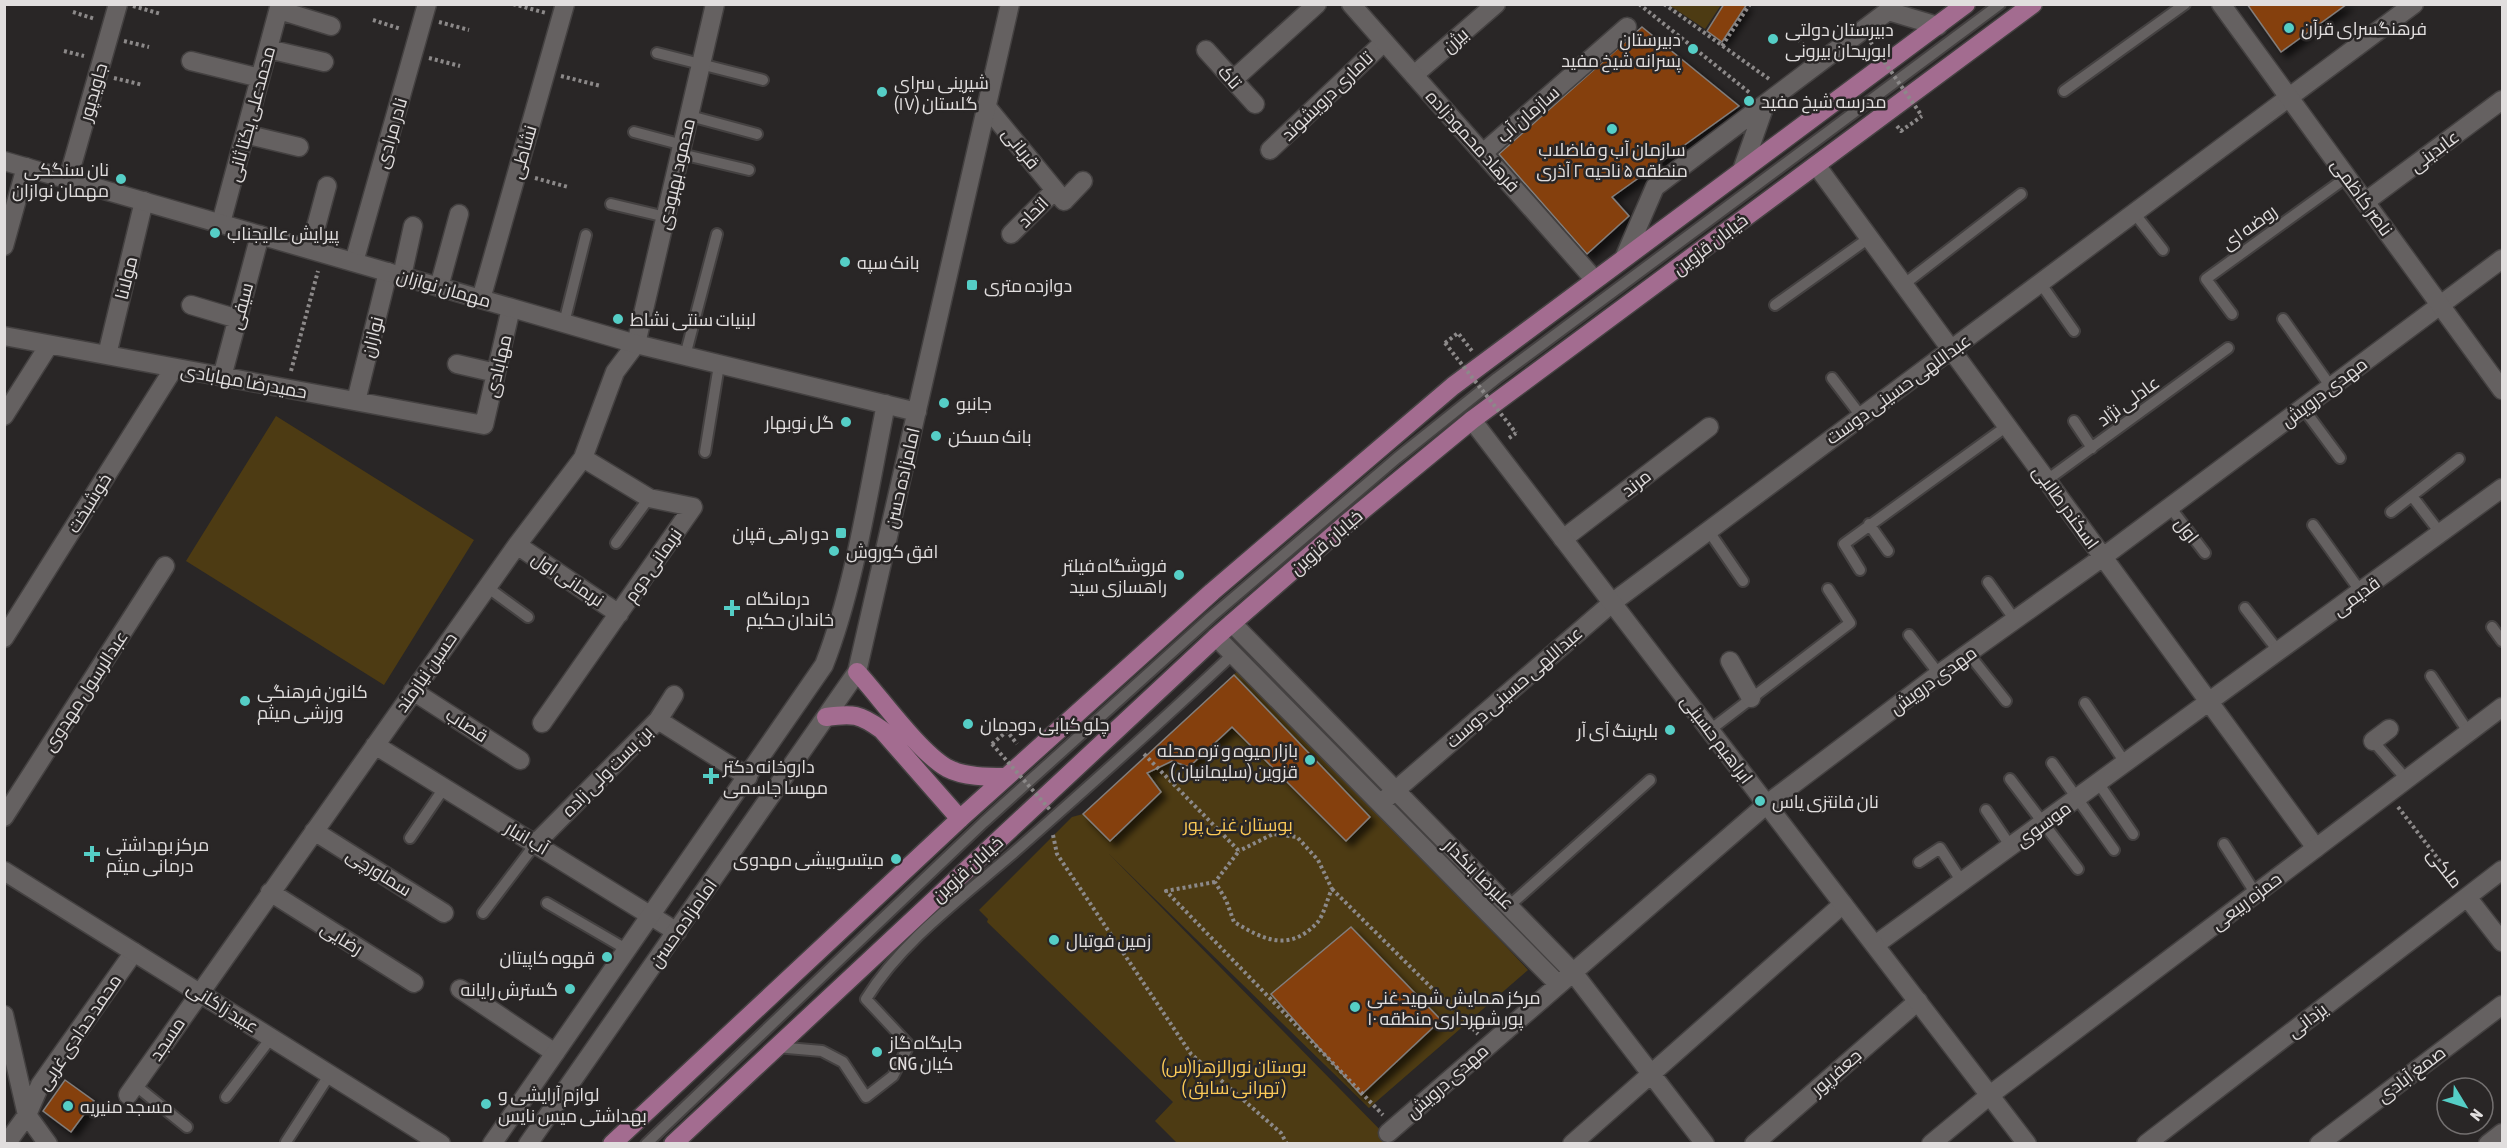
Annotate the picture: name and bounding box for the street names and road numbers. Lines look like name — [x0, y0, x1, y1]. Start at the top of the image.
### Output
street label: بیژن — [1438, 23, 1473, 58]
street label: محمدعلی یکتا ثانی — [223, 44, 280, 184]
street label: تاماری درویشوند — [1277, 47, 1378, 145]
street label: جاویدپور — [74, 61, 113, 125]
street label: تاک — [1214, 61, 1246, 93]
street label: سازمان آب — [1493, 81, 1564, 147]
street label: فرهاد محمودزاده — [1421, 86, 1524, 197]
street label: نادر مرادی — [371, 95, 412, 171]
street label: محمود بهبودی — [653, 116, 700, 232]
street label: نشاطی — [505, 123, 542, 182]
street label: قربانی — [997, 123, 1044, 174]
street label: عابدینی — [2405, 126, 2463, 177]
street label: ناصر کاظمی — [2326, 154, 2397, 240]
street label: اتحاد — [1013, 192, 1053, 232]
street label: روضه ای — [2217, 200, 2281, 255]
street label: خیابان قزوین — [1668, 209, 1752, 280]
street label: مولانا — [111, 254, 142, 302]
street label: مهمان نوازان — [394, 265, 494, 312]
street label: سیفی — [225, 280, 258, 332]
street label: نوازان — [357, 314, 388, 360]
street label: عبداللهی حسینی دوست — [1822, 329, 1975, 449]
street label: مهابادی — [481, 333, 516, 400]
street label: مهدی درویش — [2277, 353, 2372, 432]
street label: حمیدرضا مهابادی — [179, 360, 309, 403]
street label: عادلی نژاد — [2093, 371, 2164, 431]
street label: امامزاده حسن — [880, 426, 925, 531]
street label: اسکندر طالبی — [2028, 461, 2103, 554]
street label: مرند — [1617, 465, 1655, 502]
street label: خوشبخت — [63, 469, 116, 537]
street label: خیابان قزوین — [1286, 505, 1367, 580]
street label: اول — [2170, 513, 2203, 548]
street label: نریمانی دوم — [620, 524, 688, 607]
street label: نریمانی اول — [527, 547, 608, 612]
street label: قدیمی — [2328, 572, 2384, 621]
street label: عبداللهی حسینی دوست — [1442, 622, 1587, 753]
street label: عبدالرسول مهدوی — [38, 627, 133, 756]
street label: حسین نیازمند — [391, 628, 462, 716]
street label: مهدی درویش — [1886, 641, 1981, 719]
street label: ابراهیم حسینی — [1675, 690, 1757, 789]
street label: قصاب — [442, 704, 492, 746]
street label: بن بست ولی زاده — [557, 721, 657, 821]
street label: موسوی — [2011, 797, 2075, 852]
street label: آب انبار — [500, 817, 552, 860]
street label: خیابان قزوین — [927, 832, 1008, 907]
street label: علیرضا بنکدار — [1438, 834, 1518, 914]
street label: سماورچی — [342, 844, 415, 902]
street label: ملکی — [2422, 844, 2467, 893]
street label: حمزه ربیعی — [2207, 868, 2286, 935]
street label: امامزاده حسن — [645, 875, 722, 972]
street label: رضایی — [317, 917, 367, 960]
street label: محمد حدادی غربی — [32, 970, 126, 1094]
street label: عبید زاکانی — [183, 977, 263, 1038]
street label: یزدانی — [2283, 998, 2332, 1043]
street label: مسجد — [145, 1013, 189, 1065]
street label: مهدی درویش — [1402, 1040, 1493, 1123]
street label: صمغ آبادی — [2373, 1041, 2451, 1108]
street label: جعفرپور — [1806, 1044, 1867, 1102]

